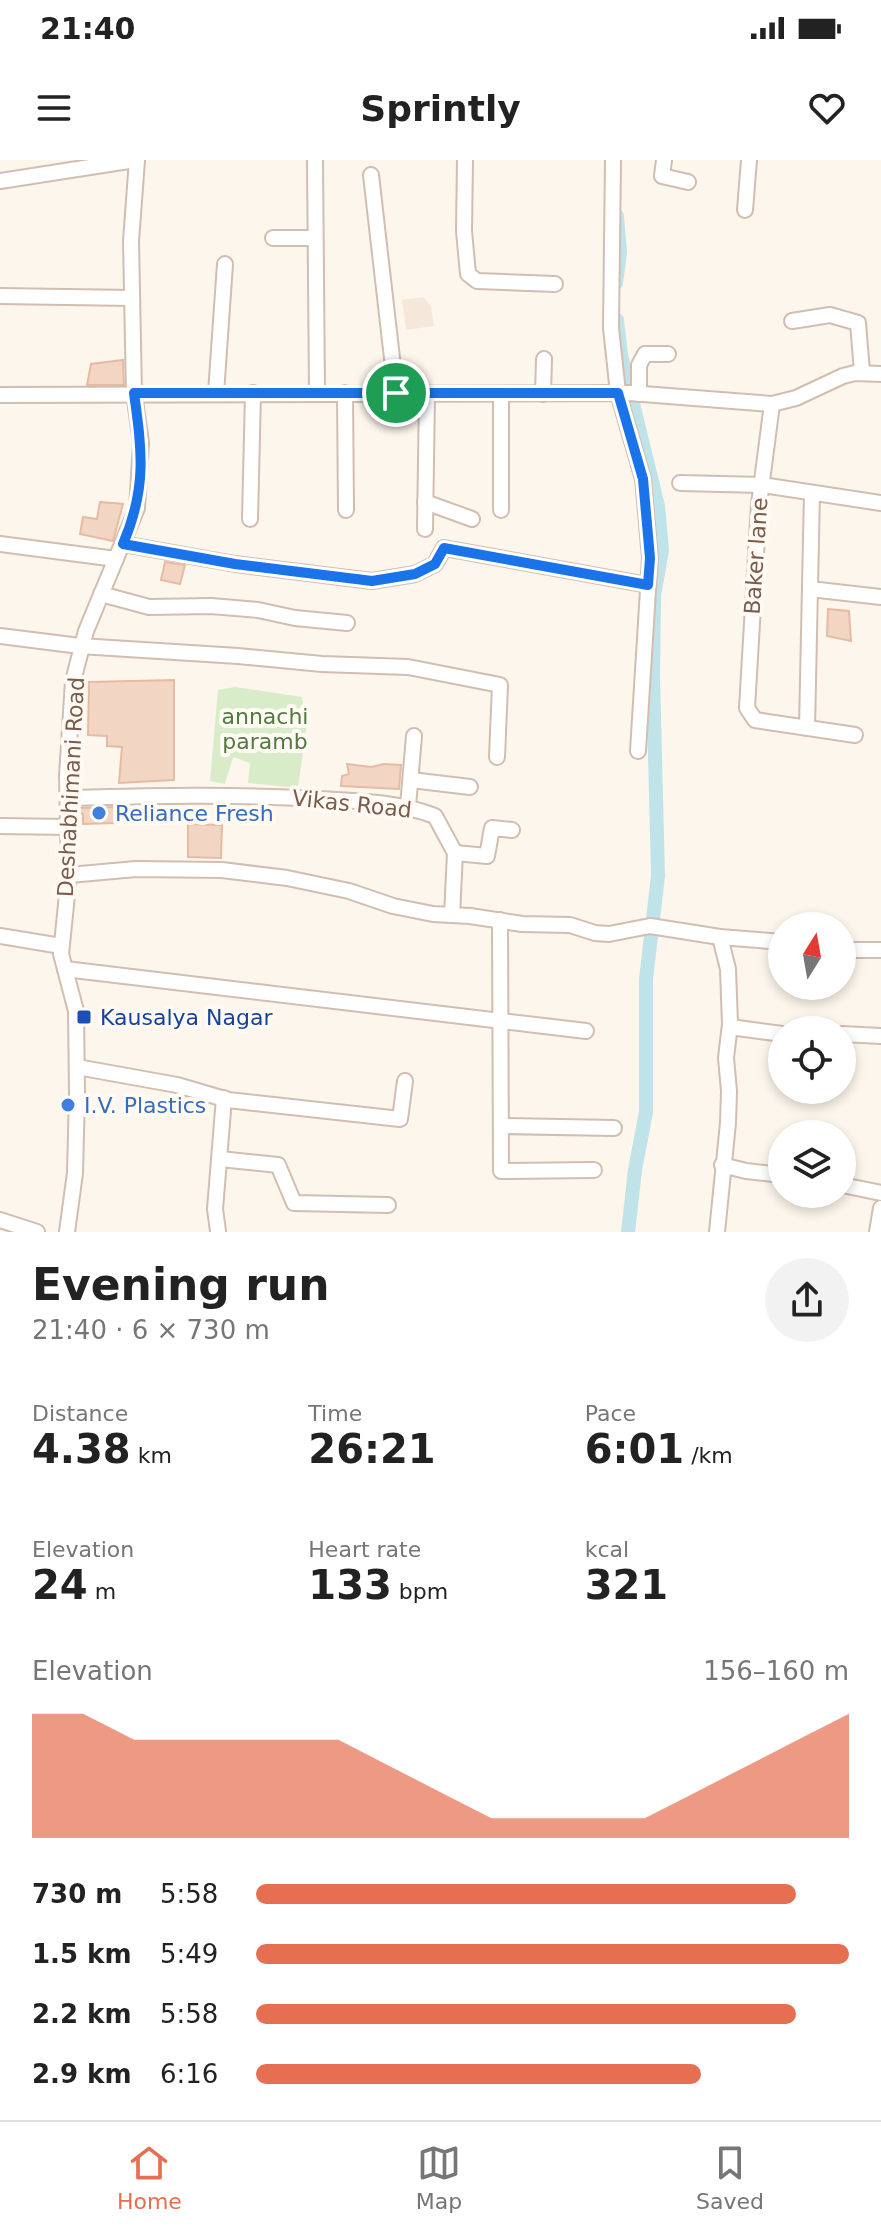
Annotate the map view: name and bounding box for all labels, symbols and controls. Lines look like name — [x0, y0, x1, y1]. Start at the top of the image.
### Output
text: 21:40 — [40, 11, 136, 46]
icon: menu — [32, 86, 76, 130]
icon: heart — [805, 86, 849, 130]
text: Sprintly — [360, 88, 521, 129]
pin — [362, 359, 430, 427]
icon: arrive — [374, 371, 418, 415]
street label: Baker lane — [739, 497, 773, 615]
street label: Deshabhimani Road — [53, 676, 89, 898]
park label: annachi paramb — [221, 704, 309, 754]
street label: Vikas Road — [291, 785, 413, 823]
place label: Reliance Fresh — [115, 801, 274, 826]
marker: Reliance Fresh — [90, 804, 108, 822]
north arrow — [768, 912, 856, 1000]
map controls — [768, 912, 856, 1208]
place label: Kausalya Nagar — [100, 1005, 273, 1030]
marker: Kausalya Nagar — [75, 1008, 93, 1026]
button: locate — [768, 1016, 856, 1104]
place label: I.V. Plastics — [84, 1093, 206, 1118]
marker: I.V. Plastics — [59, 1096, 77, 1114]
button: layers — [768, 1120, 856, 1208]
button: share — [765, 1258, 849, 1342]
text: Evening run — [32, 1259, 329, 1310]
text: 21:40 · 6 × 730 m — [32, 1315, 270, 1345]
text: Distance — [32, 1401, 128, 1426]
text: Time — [308, 1401, 362, 1426]
text: Pace — [585, 1401, 636, 1426]
text: 4.38 — [32, 1426, 131, 1472]
text: 26:21 — [308, 1426, 436, 1472]
text: 6:01 — [585, 1426, 684, 1472]
text: km — [131, 1443, 172, 1468]
text: /km — [684, 1443, 733, 1468]
text: Elevation — [32, 1537, 134, 1562]
text: Heart rate — [308, 1537, 421, 1562]
text: kcal — [585, 1537, 629, 1562]
text: 24 — [32, 1562, 88, 1608]
text: 133 — [308, 1562, 392, 1608]
text: 321 — [585, 1562, 668, 1608]
text: m — [88, 1579, 116, 1604]
text: bpm — [392, 1579, 448, 1604]
text: Elevation — [32, 1656, 153, 1686]
text: 156–160 m — [703, 1656, 849, 1686]
text: 730 m — [32, 1879, 122, 1909]
text: 5:58 — [160, 1879, 218, 1909]
text: 1.5 km — [32, 1939, 132, 1969]
text: 5:49 — [160, 1939, 218, 1969]
text: 2.2 km — [32, 1999, 132, 2029]
text: 5:58 — [160, 1999, 218, 2029]
text: 2.9 km — [32, 2059, 132, 2089]
text: 6:16 — [160, 2059, 218, 2089]
tab: Home — [117, 2141, 182, 2214]
tab: Map — [416, 2141, 462, 2214]
tab: Saved — [696, 2141, 764, 2214]

